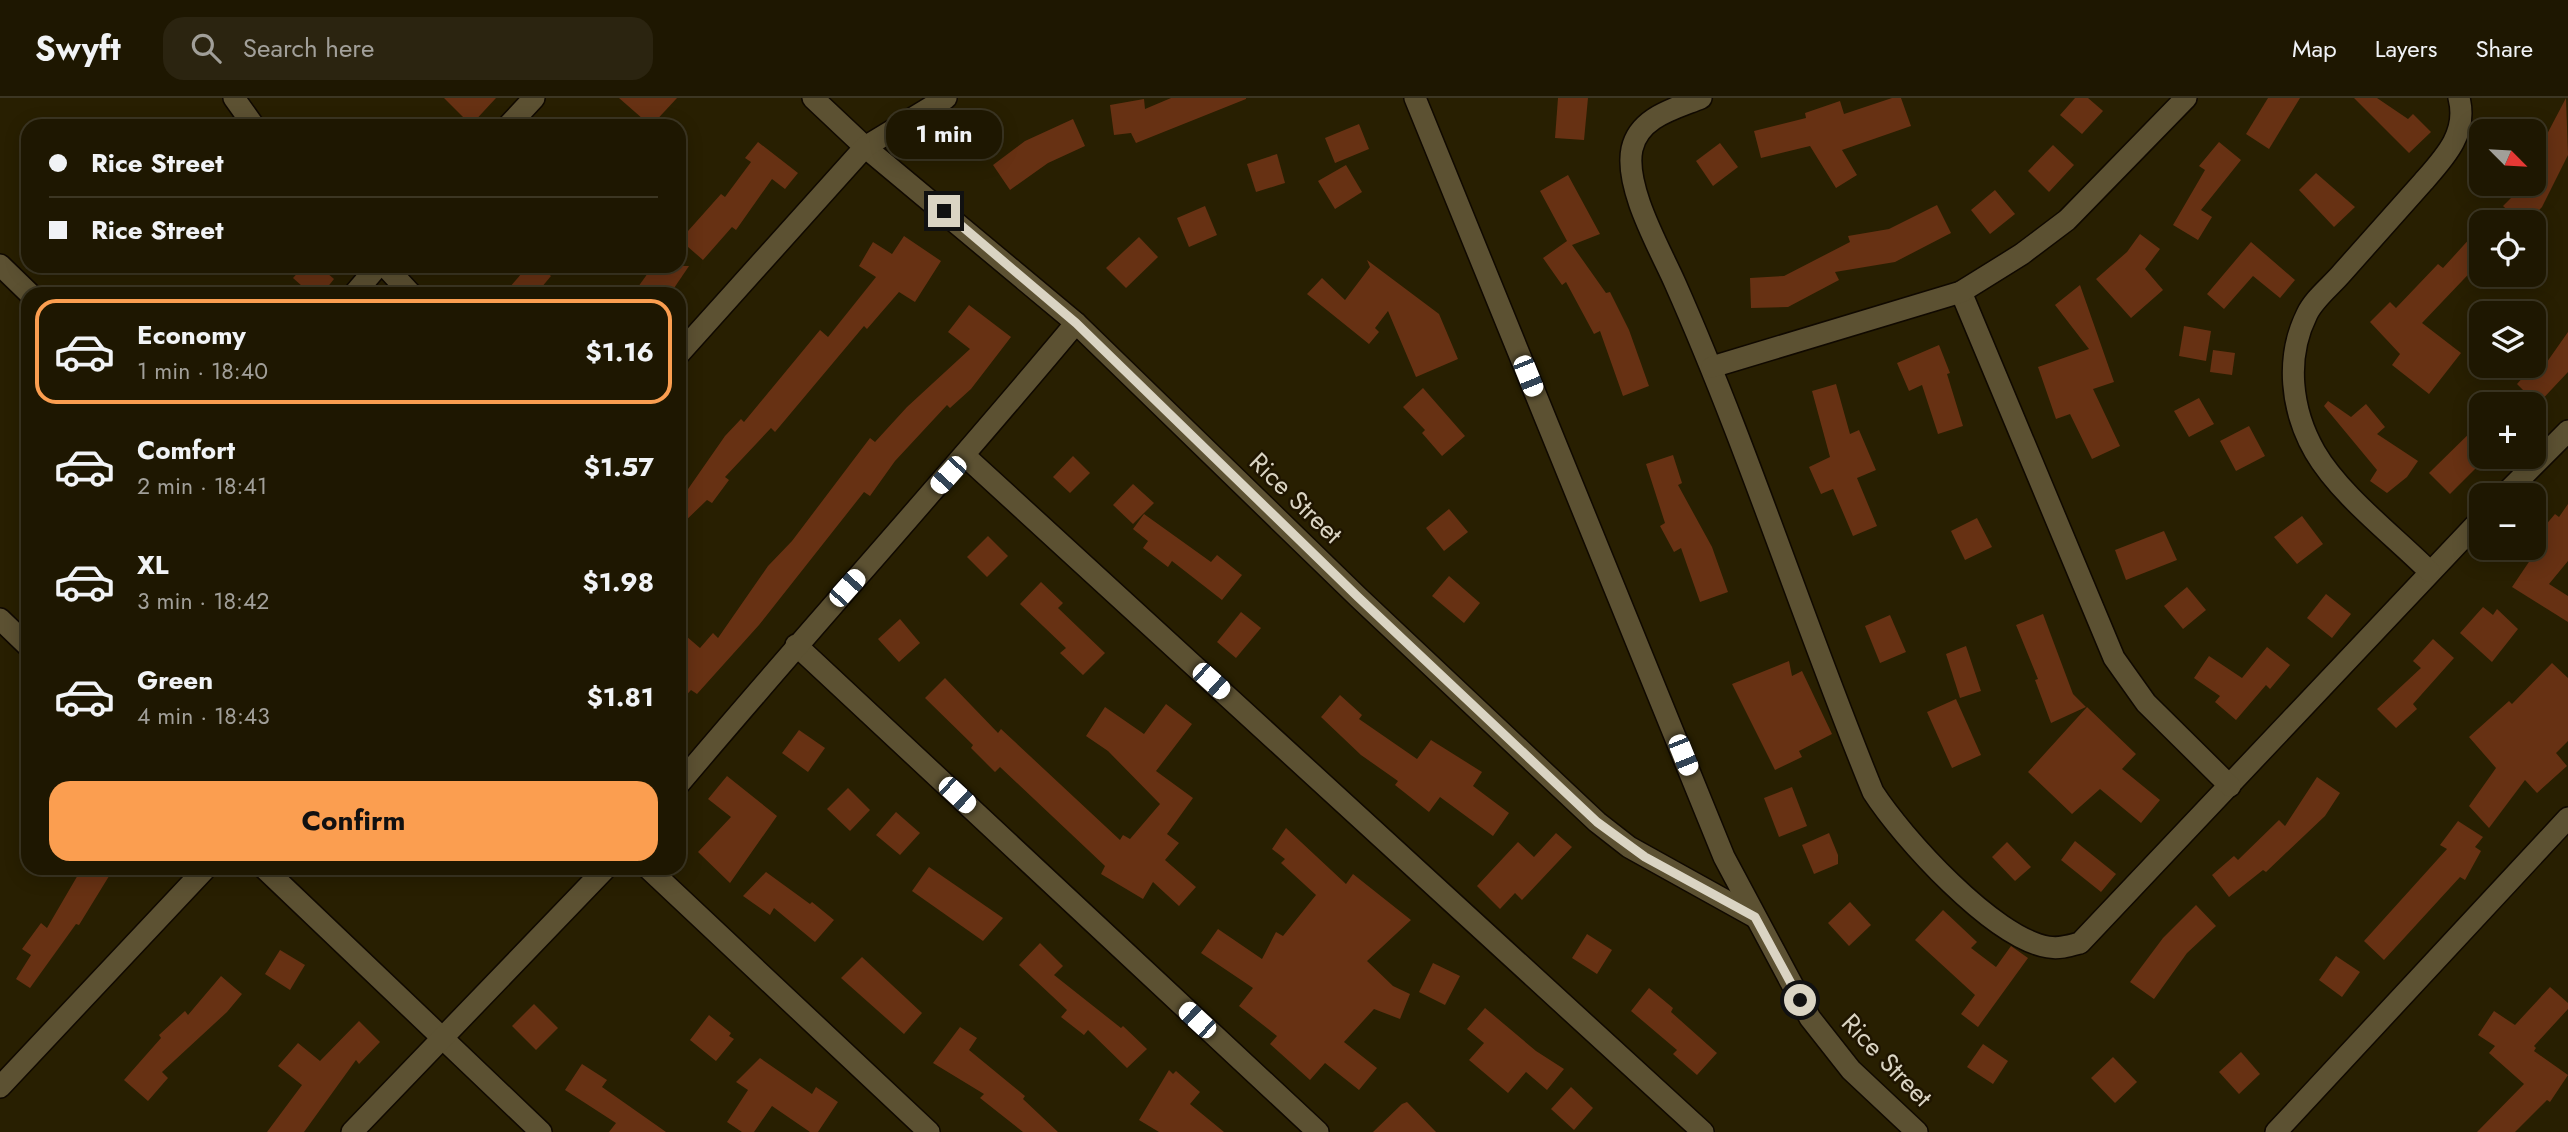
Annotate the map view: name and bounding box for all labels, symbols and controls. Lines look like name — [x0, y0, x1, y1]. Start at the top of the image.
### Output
search box — [163, 17, 653, 80]
text: Swyft — [35, 25, 121, 72]
icon: search — [187, 29, 225, 67]
text: Search here — [243, 29, 374, 67]
text: Map — [2292, 31, 2337, 66]
text: Layers — [2375, 31, 2437, 66]
text: Share — [2475, 31, 2533, 66]
callout: 1 min — [886, 109, 1002, 158]
text: 1 min — [915, 117, 973, 151]
north arrow — [2469, 119, 2546, 196]
map controls — [2469, 119, 2546, 560]
text: Rice Street — [91, 144, 223, 182]
route end — [928, 195, 960, 227]
button: locate — [2469, 210, 2546, 287]
text: Rice Street — [91, 211, 223, 249]
button: layers — [2469, 301, 2546, 378]
text: Economy — [137, 316, 246, 354]
icon: car — [53, 320, 116, 383]
text: $1.16 — [586, 333, 654, 371]
car — [1511, 353, 1546, 399]
text: 1 min · 18:40 — [137, 354, 268, 388]
button: + — [2469, 392, 2546, 469]
text: Comfort — [137, 431, 235, 469]
icon: car — [53, 435, 116, 498]
street label: Rice Street — [1241, 444, 1352, 553]
text: $1.57 — [584, 448, 654, 486]
car — [927, 452, 970, 498]
text: 2 min · 18:41 — [137, 469, 267, 503]
button: − — [2469, 483, 2546, 560]
text: XL — [137, 546, 169, 584]
icon: car — [53, 550, 116, 613]
text: $1.98 — [583, 563, 654, 601]
car — [826, 565, 869, 611]
text: 3 min · 18:42 — [137, 584, 269, 618]
car — [1189, 659, 1234, 703]
text: Green — [137, 661, 213, 699]
icon: car — [53, 665, 116, 728]
text: $1.81 — [587, 678, 654, 716]
text: 4 min · 18:43 — [137, 699, 270, 733]
car — [1666, 732, 1701, 778]
car — [935, 773, 980, 817]
button: Confirm — [49, 781, 658, 861]
route start — [1784, 984, 1816, 1016]
car — [1175, 998, 1220, 1042]
street label: Rice Street — [1833, 1005, 1942, 1116]

